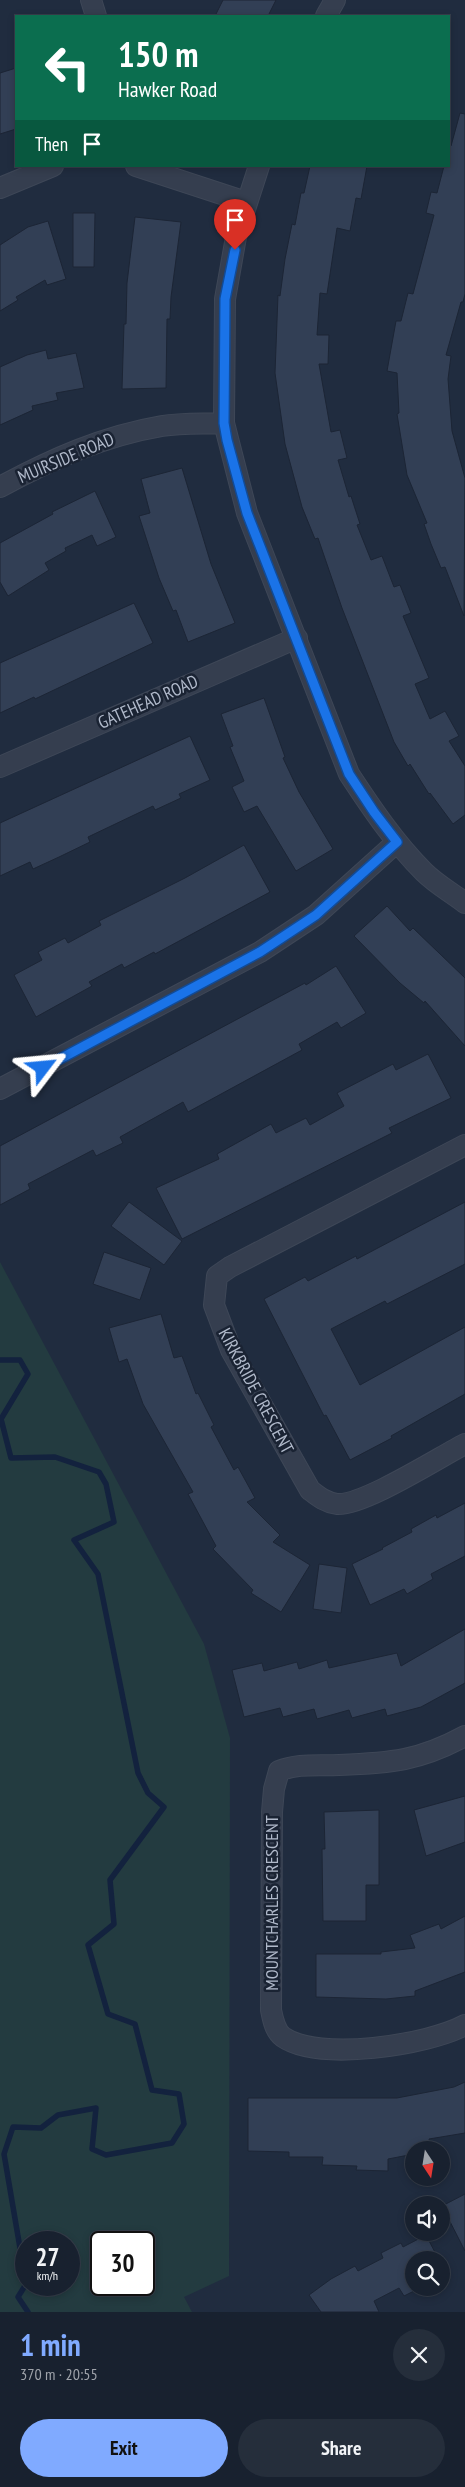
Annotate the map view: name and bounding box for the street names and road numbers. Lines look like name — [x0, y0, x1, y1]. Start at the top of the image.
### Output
street label: MUIRSIDE ROAD — [14, 427, 117, 488]
street label: GATEHEAD ROAD — [94, 669, 201, 734]
street label: KIRKBRIDE CRESCENT — [214, 1324, 299, 1457]
street label: MOUNTCHARLES CRESCENT — [260, 1815, 283, 1991]

